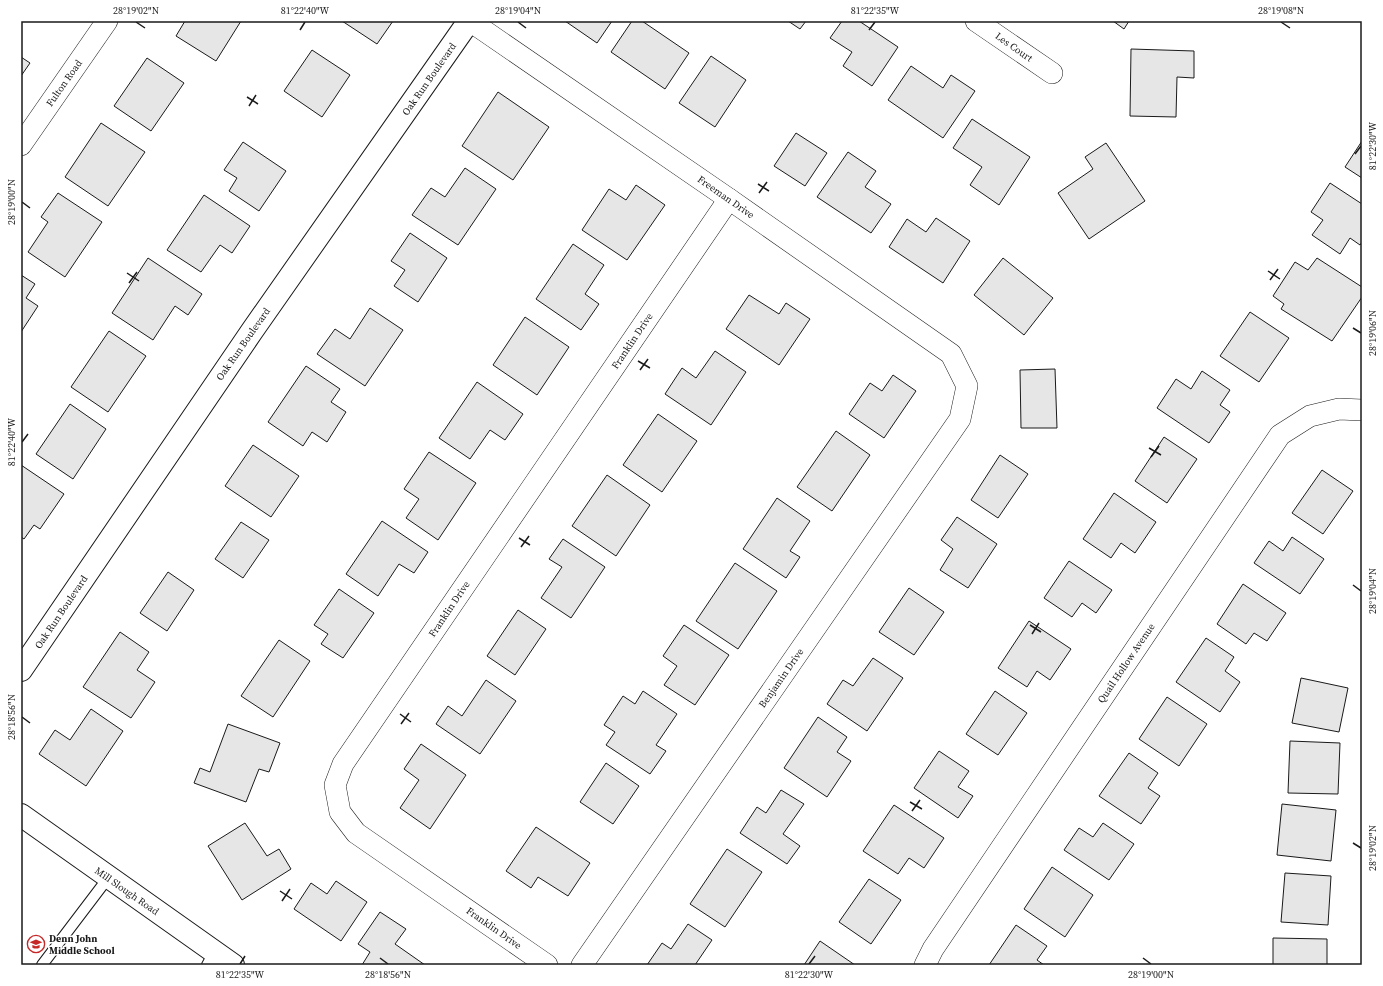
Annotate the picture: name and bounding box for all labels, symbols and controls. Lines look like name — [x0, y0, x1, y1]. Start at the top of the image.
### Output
text: 28°19'02"N — [113, 4, 159, 17]
text: 81°22'40"W — [281, 4, 330, 17]
text: 28°19'04"N — [495, 4, 541, 17]
text: 81°22'35"W — [851, 4, 900, 17]
text: 28°19'08"N — [1258, 4, 1304, 17]
street label: Les Court — [993, 29, 1036, 65]
street label: Oak Run Boulevard — [399, 40, 459, 118]
street label: Fulton Road — [43, 57, 85, 109]
text: 81°22'30"W — [1366, 121, 1379, 170]
street label: Freeman Drive — [695, 173, 757, 221]
text: 28°19'00"N — [5, 179, 18, 225]
street label: Oak Run Boulevard — [213, 305, 273, 383]
text: 28°19'06"N — [1366, 310, 1379, 356]
street label: Franklin Drive — [609, 311, 655, 371]
text: 81°22'40"W — [5, 417, 18, 466]
text: 28°19'04"N — [1366, 568, 1379, 614]
street label: Oak Run Boulevard — [32, 573, 91, 651]
street label: Franklin Drive — [426, 579, 472, 639]
street label: Quail Hollow Avenue — [1094, 621, 1158, 705]
street label: Benjamin Drive — [756, 646, 806, 710]
text: 28°18'56"N — [5, 694, 18, 740]
text: 28°19'02"N — [1366, 825, 1379, 871]
street label: Mill Slough Road — [92, 864, 162, 918]
street label: Franklin Drive — [464, 904, 524, 952]
place label: Denn John Middle School — [49, 932, 115, 957]
school or university icon: Denn John Middle School — [26, 934, 46, 954]
text: 81°22'35"W — [216, 968, 265, 981]
text: 28°18'56"N — [365, 968, 411, 981]
text: 81°22'30"W — [785, 968, 834, 981]
text: 28°19'00"N — [1128, 968, 1174, 981]

